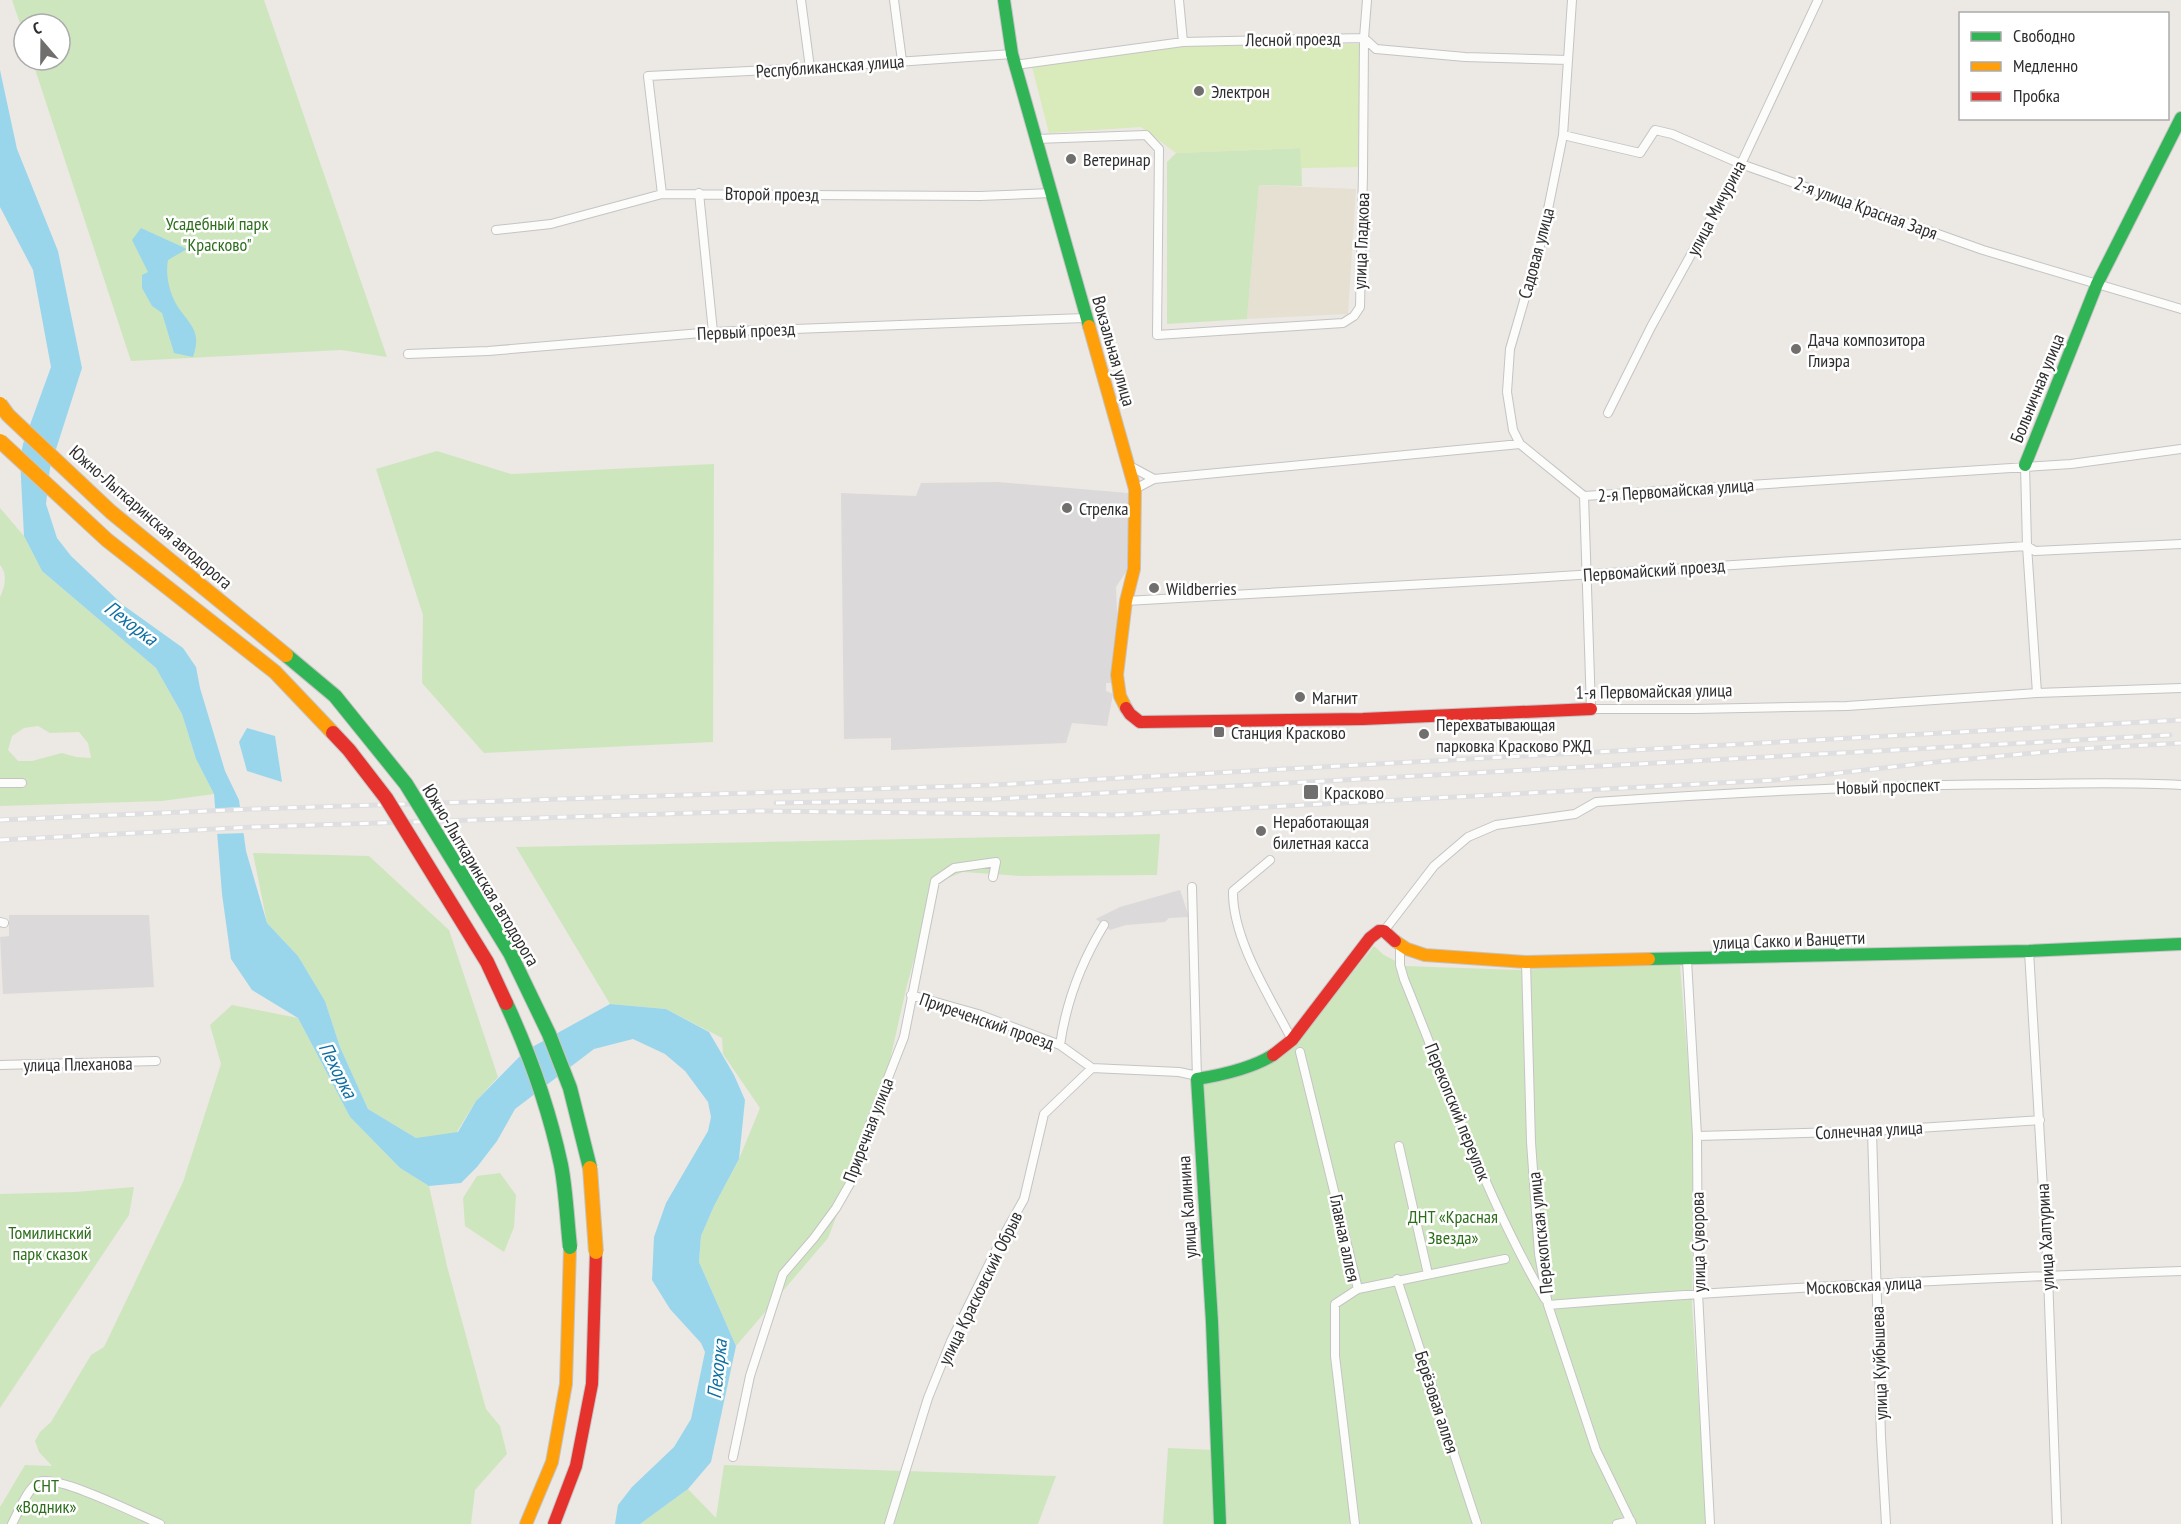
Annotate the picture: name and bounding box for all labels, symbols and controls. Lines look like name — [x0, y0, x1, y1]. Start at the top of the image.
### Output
north arrow — [12, 12, 72, 72]
legend — [1959, 12, 2169, 120]
text: С — [30, 17, 44, 39]
text: Свободно — [2013, 24, 2076, 47]
street label: Лесной проезд — [1244, 27, 1341, 51]
street label: Республиканская улица — [755, 49, 905, 83]
text: Медленно — [2013, 54, 2078, 77]
place label: Электрон — [1211, 80, 1270, 103]
marker: Электрон — [1192, 84, 1206, 98]
text: Пробка — [2013, 84, 2060, 107]
place label: Ветеринар — [1083, 148, 1151, 171]
marker: Ветеринар — [1064, 152, 1078, 166]
street label: улица Мичурина — [1681, 156, 1751, 260]
street label: 2-я улица Красная Заря — [1791, 171, 1941, 245]
street label: Второй проезд — [725, 182, 819, 206]
street label: улица Гладкова — [1348, 192, 1374, 290]
street label: Садовая улица — [1513, 205, 1559, 301]
park label: Усадебный парк "Красково" — [166, 212, 268, 256]
street label: Вокзальная улица — [1087, 293, 1141, 409]
street label: Первый проезд — [696, 317, 796, 345]
place label: Дача композитора Глиэра — [1808, 328, 1925, 372]
street label: Больничная улица — [2005, 330, 2069, 446]
marker: Дача композитора Глиэра — [1789, 342, 1803, 356]
street label: Южно-Лыткаринская автодорога — [65, 440, 237, 594]
street label: 2-я Первомайская улица — [1597, 473, 1755, 507]
place label: Стрелка — [1079, 497, 1129, 520]
marker: Стрелка — [1060, 501, 1074, 515]
street label: Первомайский проезд — [1582, 554, 1726, 586]
place label: Wildberries — [1166, 577, 1237, 600]
marker: Wildberries — [1147, 581, 1161, 595]
water label: Пехорка — [99, 595, 163, 652]
street label: 1-я Первомайская улица — [1576, 678, 1732, 704]
place label: Магнит — [1312, 686, 1358, 709]
marker: Магнит — [1293, 690, 1307, 704]
place label: Перехватывающая парковка Красково РЖД — [1436, 713, 1592, 757]
place label: Станция Красково — [1231, 721, 1346, 744]
marker: Станция Красково — [1212, 725, 1226, 739]
marker: Перехватывающая парковка Красково РЖД — [1417, 727, 1431, 741]
street label: Новый проспект — [1836, 773, 1940, 799]
street label: Южно-Лыткаринская автодорога — [417, 780, 545, 970]
place label: Красково — [1324, 781, 1384, 804]
marker: Красково — [1302, 783, 1320, 801]
place label: Неработающая билетная касса — [1273, 810, 1369, 854]
marker: Неработающая билетная касса — [1254, 824, 1268, 838]
street label: улица Сакко и Ванцетти — [1712, 926, 1866, 954]
street label: Приреченский проезд — [917, 987, 1057, 1055]
water label: Пехорка — [313, 1038, 364, 1103]
street label: Перекопский переулок — [1420, 1040, 1496, 1184]
street label: улица Плеханова — [23, 1052, 133, 1076]
street label: Приречная улица — [838, 1074, 898, 1186]
street label: Солнечная улица — [1815, 1116, 1923, 1144]
street label: улица Калинина — [1172, 1155, 1202, 1259]
street label: Перекопская улица — [1522, 1171, 1558, 1295]
street label: улица Халтурина — [2031, 1183, 2059, 1291]
street label: улица Суворова — [1686, 1191, 1710, 1293]
street label: Главная аллея — [1325, 1192, 1365, 1284]
park label: ДНТ «Красная Звезда» — [1408, 1205, 1498, 1249]
street label: улица Красковский Обрыв — [933, 1207, 1027, 1369]
park label: Томилинский парк сказок — [8, 1221, 92, 1265]
street label: Московская улица — [1806, 1270, 1922, 1300]
street label: улица Куйбышева — [1866, 1306, 1892, 1420]
water label: Пехорка — [701, 1337, 733, 1400]
street label: Берёзовая аллея — [1410, 1348, 1464, 1456]
park label: СНТ «Водник» — [16, 1474, 76, 1518]

